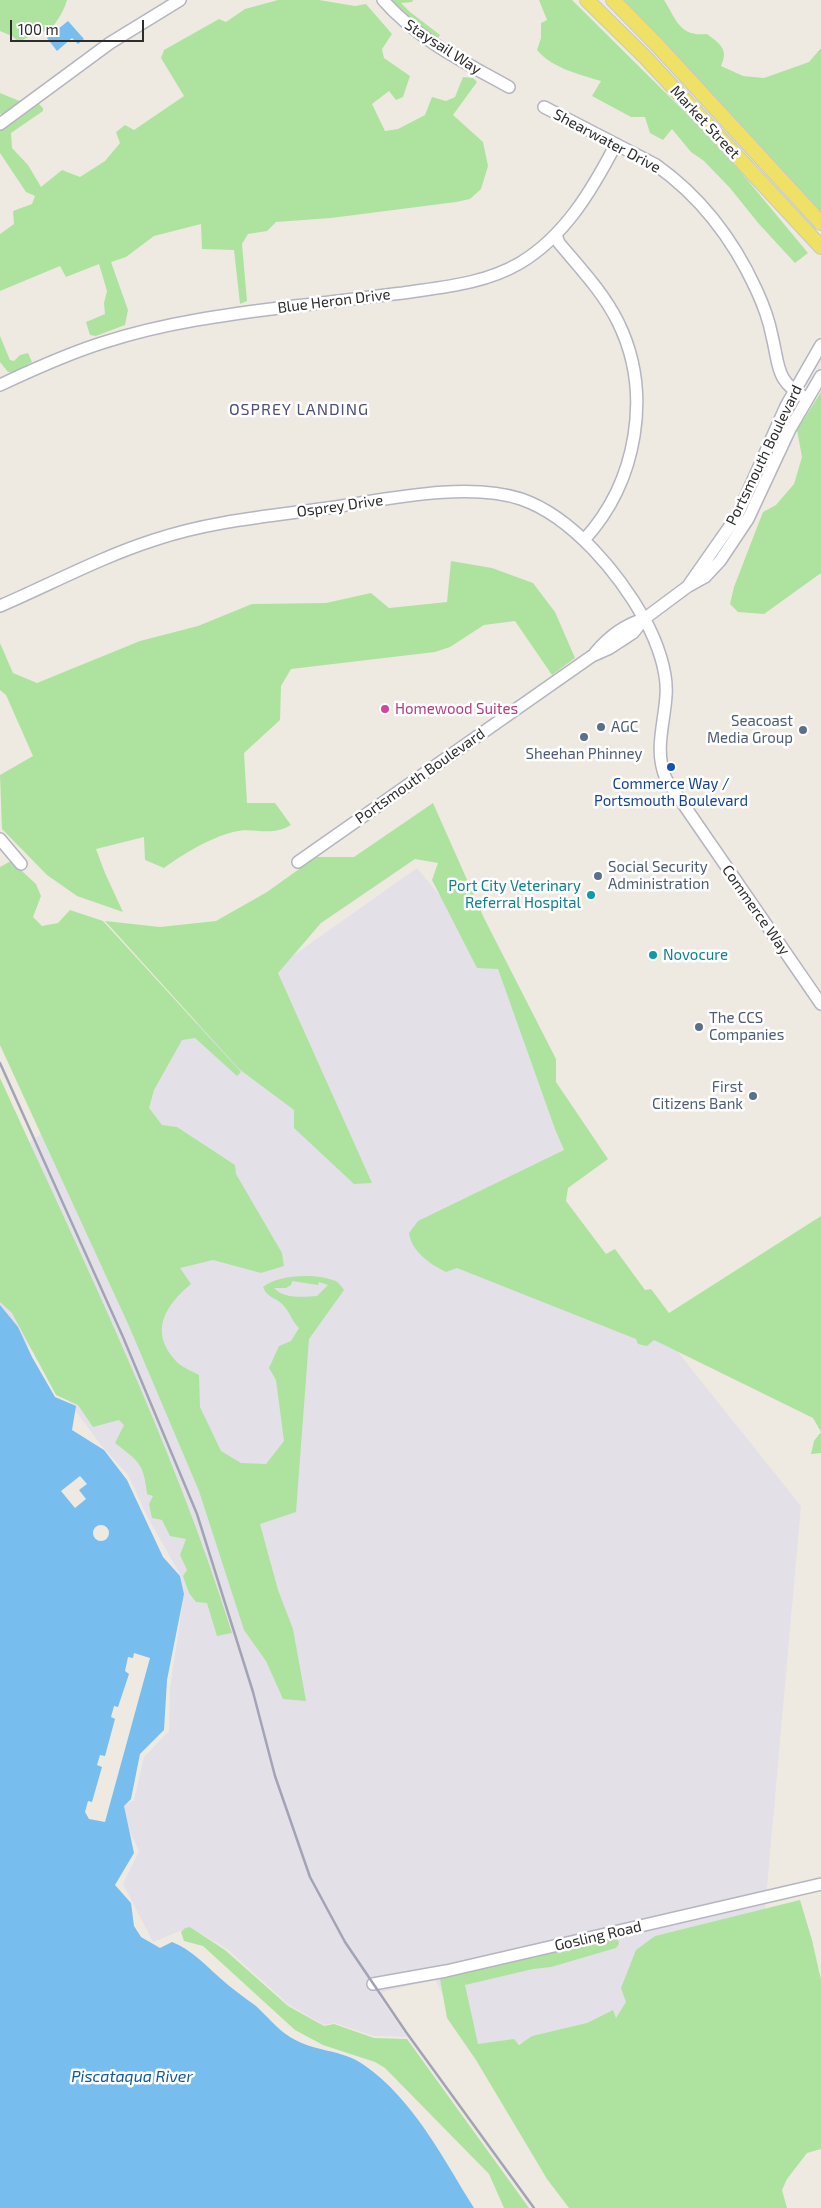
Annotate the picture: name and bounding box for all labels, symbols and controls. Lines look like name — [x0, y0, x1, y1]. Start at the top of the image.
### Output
scale bar — [12, 10, 146, 42]
street label: Staysail Way — [401, 16, 485, 78]
text: 100 m — [18, 20, 59, 38]
street label: Market Street — [666, 82, 744, 162]
street label: Shearwater Drive — [550, 105, 664, 177]
street label: Blue Heron Drive — [276, 285, 392, 317]
street label: Portsmouth Boulevard — [722, 382, 806, 528]
district label: OSPREY LANDING — [227, 400, 371, 420]
street label: Osprey Drive — [296, 491, 384, 521]
place label: Homewood Suites — [395, 700, 518, 718]
marker: Homewood Suites — [379, 703, 391, 715]
place label: Seacoast Media Group — [707, 712, 793, 747]
place label: AGC — [611, 718, 638, 736]
marker: AGC — [595, 721, 607, 733]
street label: Portsmouth Boulevard — [352, 724, 488, 828]
marker: Seacoast Media Group — [797, 724, 809, 736]
marker: Sheehan Phinney — [578, 731, 590, 743]
place label: Sheehan Phinney — [526, 745, 642, 763]
marker: Commerce Way / Portsmouth Boulevard — [665, 761, 677, 773]
place label: Commerce Way / Portsmouth Boulevard — [594, 775, 748, 810]
place label: Social Security Administration — [608, 858, 709, 893]
street label: Commerce Way — [718, 861, 794, 959]
marker: Social Security Administration — [592, 870, 604, 882]
place label: Port City Veterinary Referral Hospital — [448, 877, 581, 912]
marker: Port City Veterinary Referral Hospital — [585, 889, 597, 901]
place label: Novocure — [663, 946, 728, 964]
marker: Novocure — [647, 949, 659, 961]
place label: The CCS Companies — [709, 1009, 784, 1044]
marker: The CCS Companies — [693, 1021, 705, 1033]
place label: First Citizens Bank — [652, 1078, 743, 1113]
marker: First Citizens Bank — [747, 1090, 759, 1102]
street label: Gosling Road — [553, 1917, 643, 1955]
water label: Piscataqua River — [71, 2067, 193, 2087]

